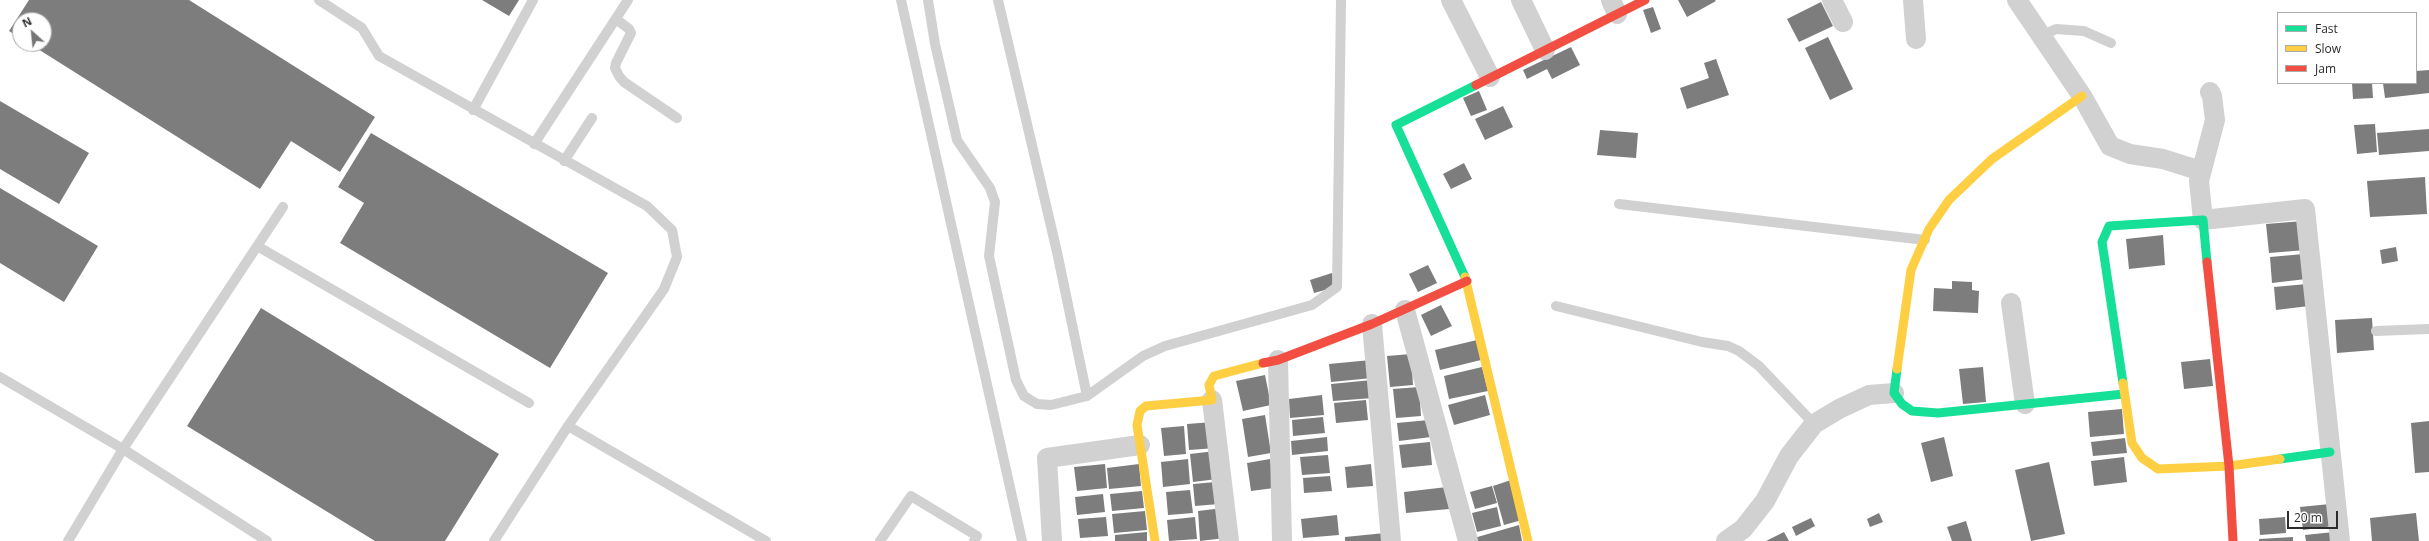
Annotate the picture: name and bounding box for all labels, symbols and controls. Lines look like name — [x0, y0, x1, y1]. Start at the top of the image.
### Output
north arrow — [12, 12, 52, 52]
legend — [2277, 12, 2417, 84]
text: N — [19, 13, 34, 30]
text: Fast — [2315, 20, 2338, 37]
text: Slow — [2315, 40, 2341, 57]
text: Jam — [2315, 60, 2336, 77]
scale bar — [2289, 503, 2340, 529]
text: 20 m — [2294, 509, 2322, 526]

